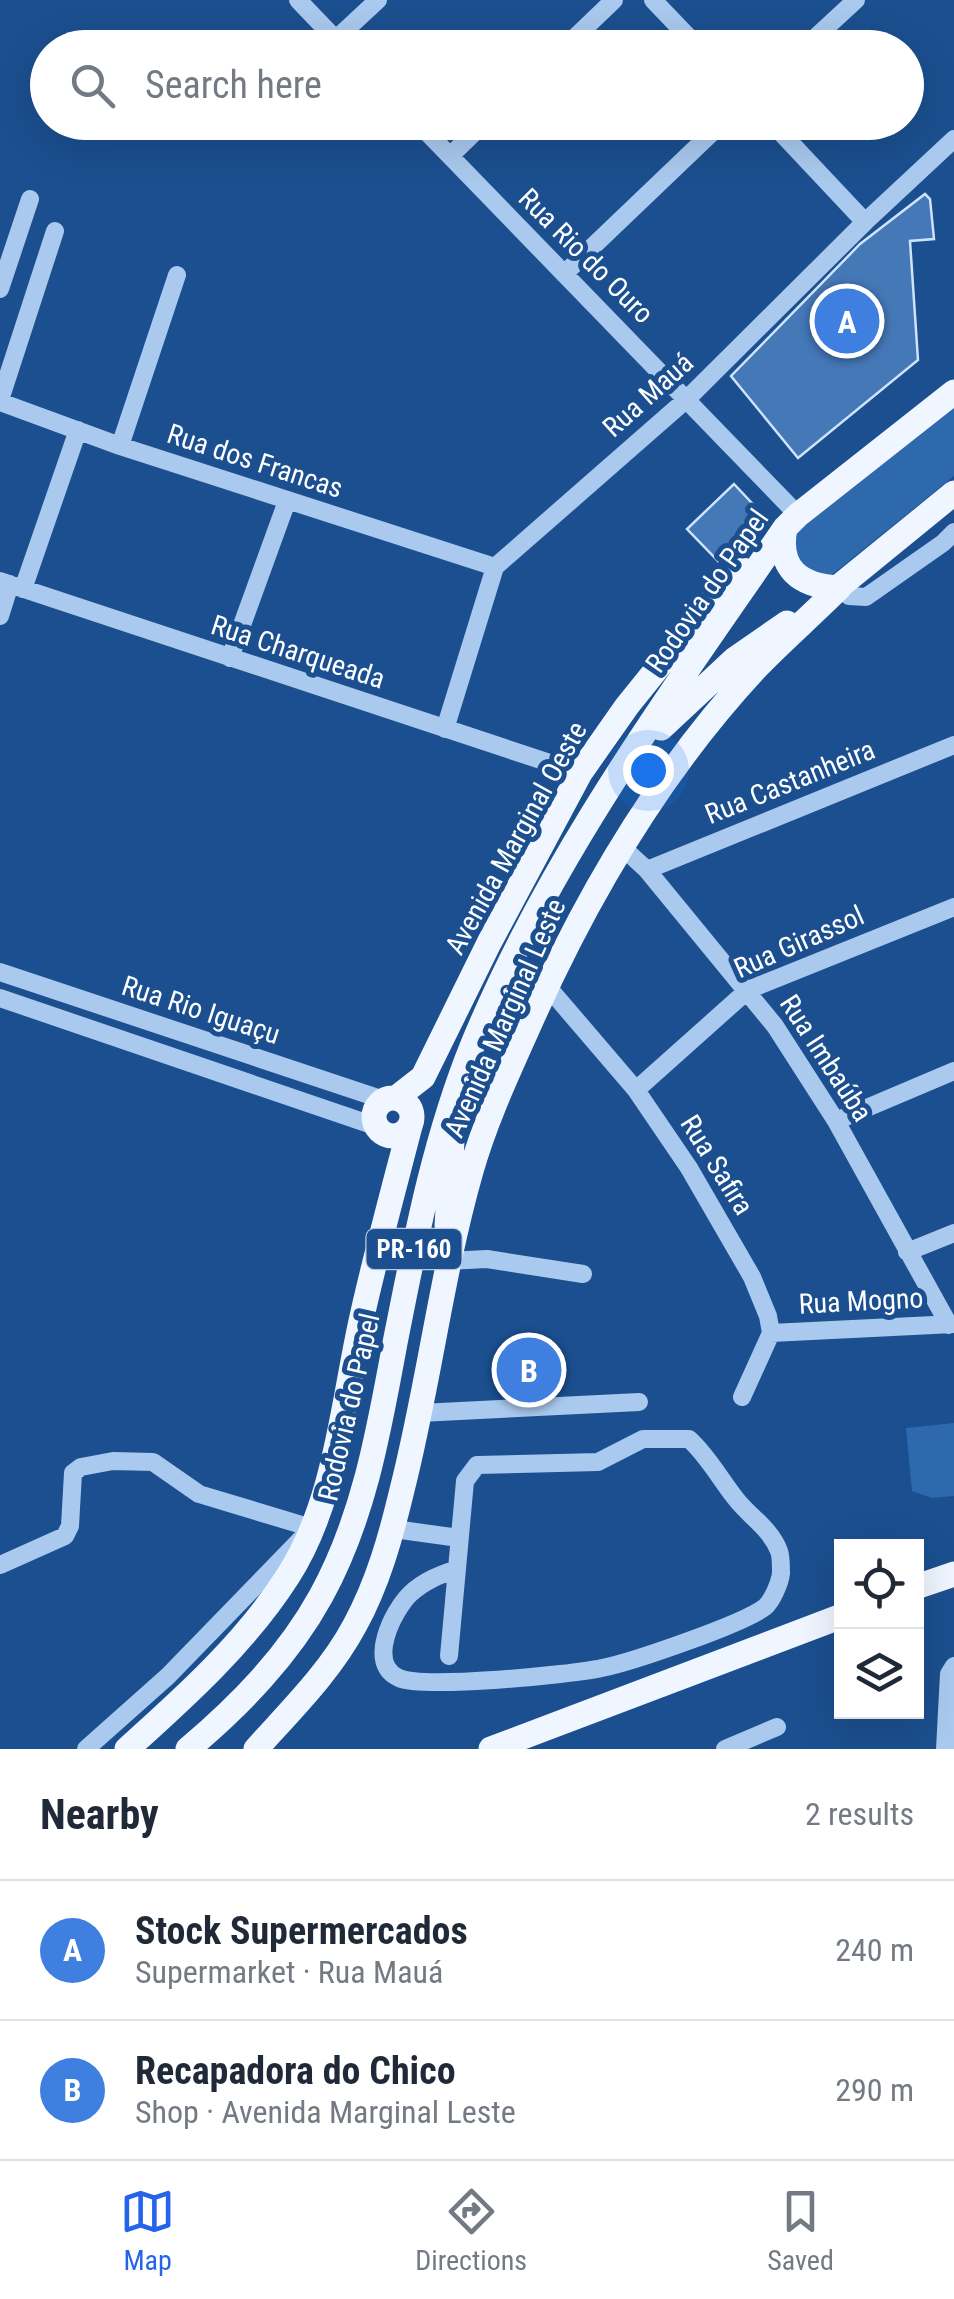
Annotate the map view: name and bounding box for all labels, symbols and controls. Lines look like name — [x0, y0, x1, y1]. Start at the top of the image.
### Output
search box — [30, 30, 924, 140]
icon: search — [65, 58, 120, 113]
text: Search here — [145, 63, 322, 107]
street label: Rua Rio do Ouro — [512, 182, 660, 330]
pin: A — [814, 284, 880, 358]
street label: Rua Mauá — [596, 346, 700, 444]
street label: Rua dos Francas — [163, 417, 347, 505]
street label: Rodovia do Papel — [639, 503, 775, 679]
street label: Rua Charqueada — [207, 608, 389, 696]
street label: Avenida Marginal Oeste — [438, 716, 594, 960]
street label: Rua Castanheira — [700, 733, 880, 831]
your location — [623, 745, 674, 796]
street label: Avenida Marginal Leste — [438, 894, 572, 1142]
street label: Rua Girassol — [729, 899, 869, 985]
street label: Rua Rio Iguaçu — [118, 969, 284, 1051]
street label: Rua Imbaúba — [773, 989, 879, 1127]
street label: Rua Safira — [674, 1109, 760, 1221]
road number: PR-160 — [366, 1229, 462, 1269]
street label: Rua Mogno — [798, 1281, 924, 1321]
street label: Rodovia do Papel — [311, 1310, 387, 1504]
pin: B — [496, 1332, 562, 1408]
map controls — [834, 1539, 924, 1719]
button: locate — [834, 1539, 924, 1629]
button: layers — [834, 1629, 924, 1719]
text: Nearby — [40, 1790, 159, 1839]
text: 2 results — [805, 1795, 914, 1833]
text: Stock Supermercados — [135, 1909, 468, 1953]
text: A — [63, 1931, 82, 1969]
text: 240 m — [835, 1931, 914, 1969]
text: Supermarket · Rua Mauá — [135, 1953, 443, 1991]
text: Recapadora do Chico — [135, 2049, 456, 2093]
text: B — [64, 2071, 81, 2109]
text: 290 m — [835, 2071, 914, 2109]
text: Shop · Avenida Marginal Leste — [135, 2093, 516, 2131]
tab: Map — [120, 2184, 175, 2277]
tab: Directions — [415, 2184, 527, 2277]
tab: Saved — [767, 2184, 834, 2277]

